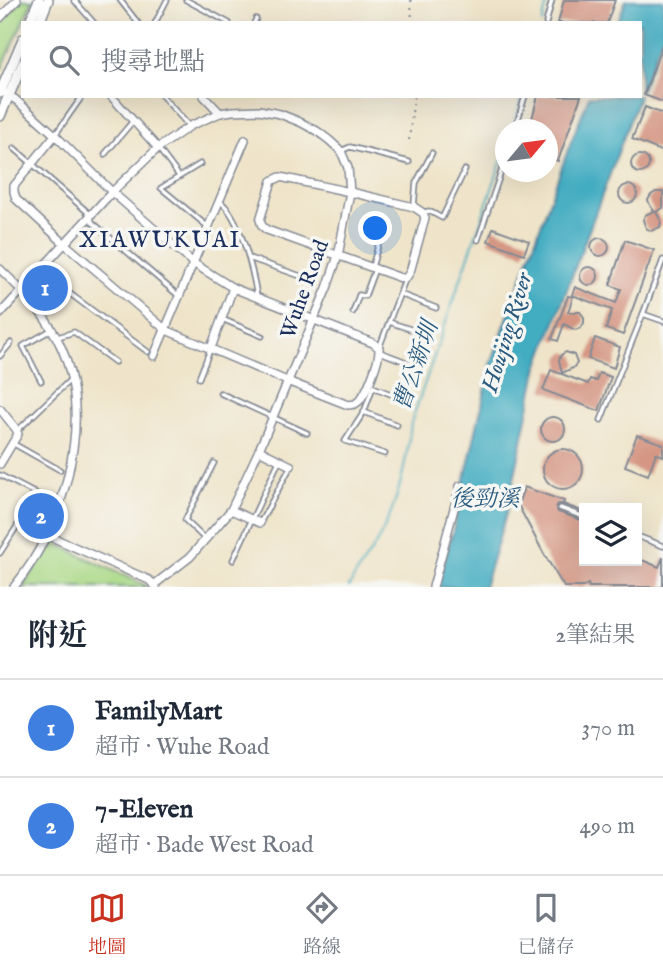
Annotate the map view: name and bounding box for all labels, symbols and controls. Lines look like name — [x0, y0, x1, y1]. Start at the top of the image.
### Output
search box — [21, 21, 642, 98]
icon: search — [45, 41, 83, 79]
text: 搜尋地點 — [101, 46, 205, 79]
north arrow — [495, 119, 558, 182]
your location — [358, 211, 392, 245]
district label: XIAWUKUAI — [79, 226, 241, 255]
street label: Wuhe Road — [275, 236, 336, 343]
pin: 1 — [22, 262, 68, 314]
water label: Houjing River — [475, 268, 541, 397]
water label: 曹公新圳 — [388, 314, 446, 415]
water label: 後勁溪 — [451, 485, 523, 514]
pin: 2 — [18, 490, 64, 542]
map controls — [579, 503, 642, 566]
button: layers — [579, 503, 642, 566]
text: 附近 — [28, 618, 88, 656]
text: 2筆結果 — [555, 621, 635, 650]
text: FamilyMart — [95, 695, 223, 728]
text: 1 — [47, 714, 55, 743]
text: 370 m — [582, 714, 635, 743]
text: 超市 · Wuhe Road — [95, 733, 269, 762]
text: 7-Eleven — [95, 793, 193, 826]
text: 2 — [46, 812, 56, 841]
text: 490 m — [580, 812, 635, 841]
text: 超市 · Bade West Road — [95, 831, 313, 860]
tab: 地圖 — [88, 889, 126, 960]
tab: 路線 — [303, 889, 341, 960]
tab: 已儲存 — [518, 889, 575, 960]

